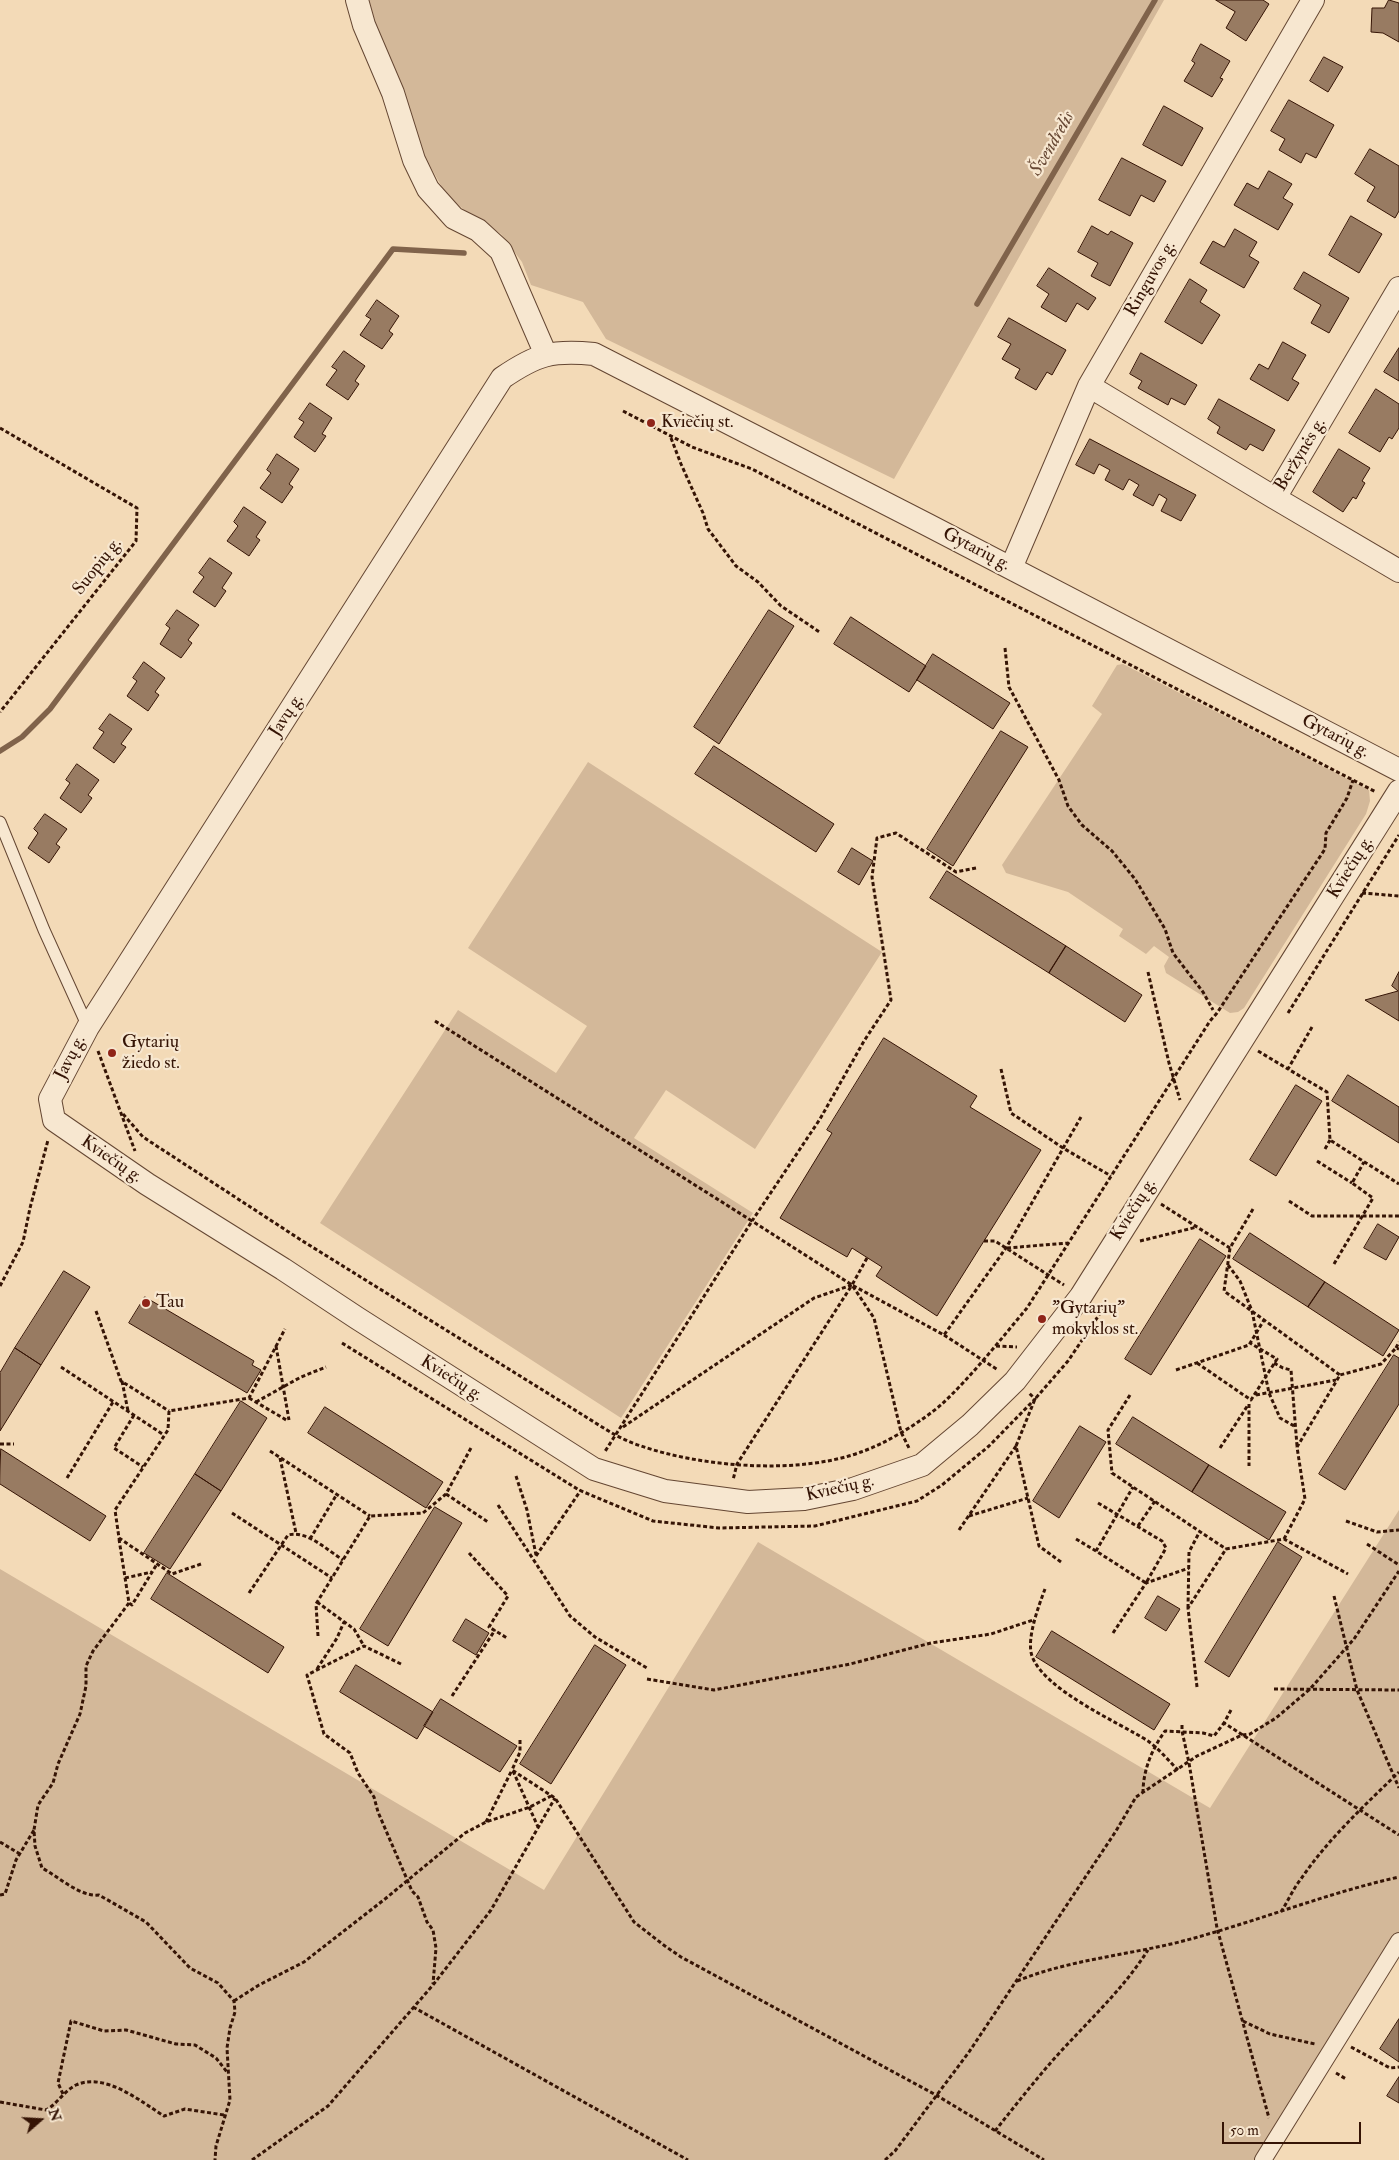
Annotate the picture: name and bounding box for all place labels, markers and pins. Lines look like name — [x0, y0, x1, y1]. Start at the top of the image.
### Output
place label: Kviečių st. — [661, 412, 734, 434]
marker: Kviečių st. — [645, 417, 657, 429]
place label: Gytarių žiedo st. — [122, 1032, 180, 1074]
marker: Gytarių žiedo st. — [106, 1047, 118, 1059]
place label: Tau — [156, 1292, 184, 1314]
marker: Tau — [140, 1297, 152, 1309]
place label: "Gytarių" mokyklos st. — [1052, 1298, 1138, 1340]
marker: "Gytarių" mokyklos st. — [1036, 1313, 1048, 1325]

